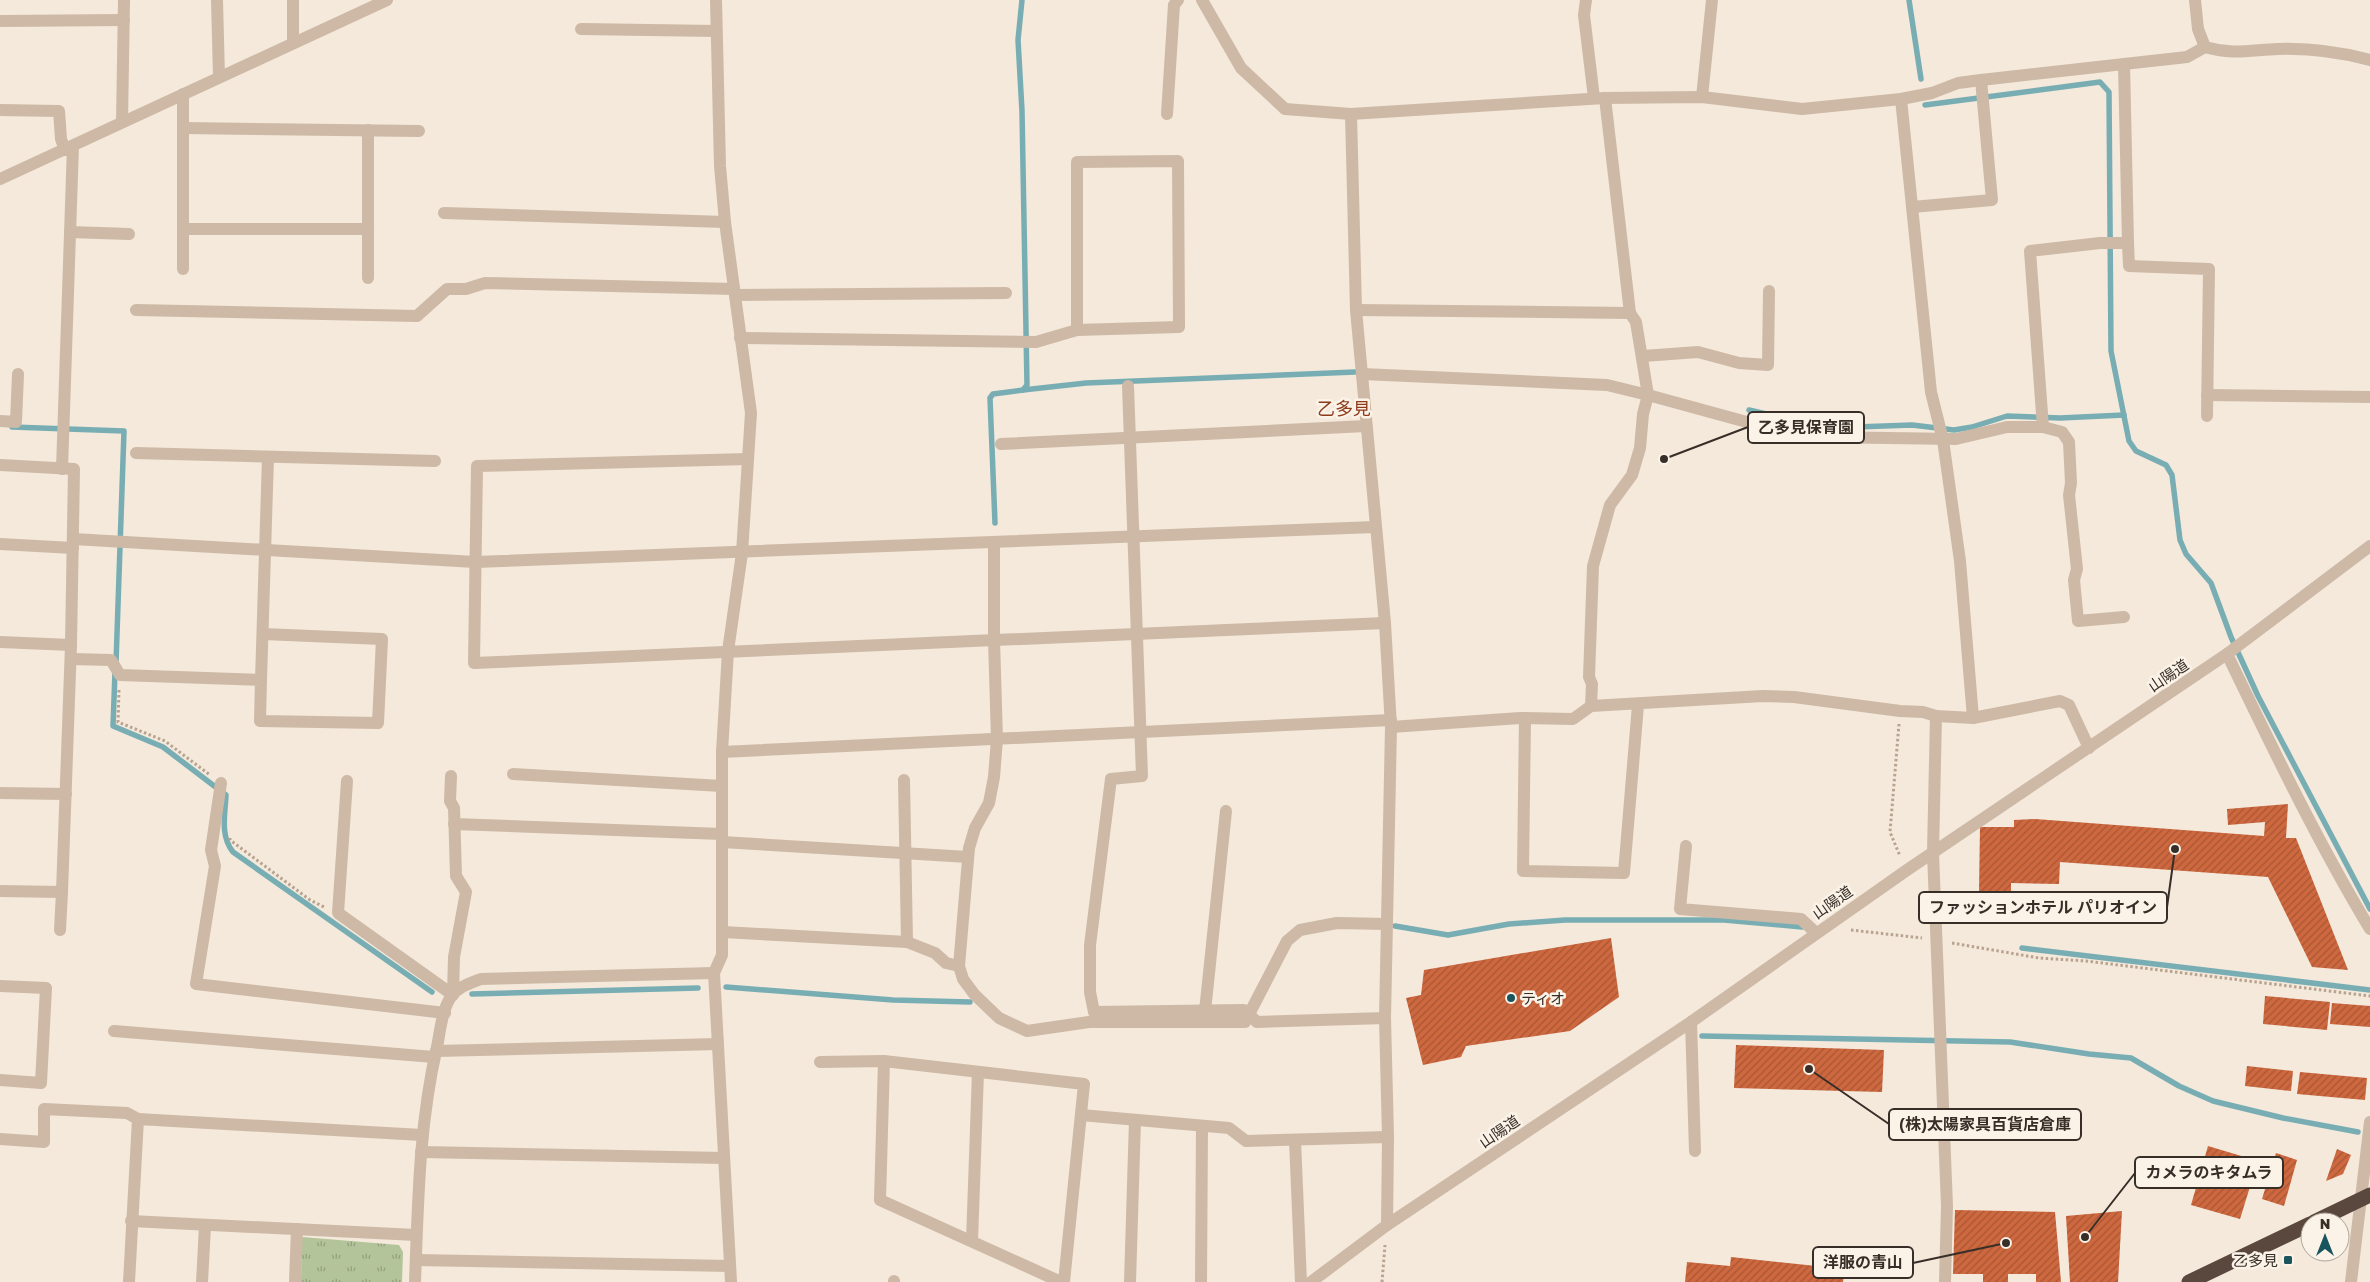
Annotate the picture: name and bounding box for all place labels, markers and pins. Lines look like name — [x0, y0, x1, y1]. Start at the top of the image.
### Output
callout: 乙多見保育園 — [1748, 412, 1864, 443]
callout: ファッションホテル パリオイン — [1919, 892, 2167, 923]
place label: ティオ — [1521, 989, 1565, 1007]
marker: ティオ — [1505, 992, 1517, 1004]
callout: (株)太陽家具百貨店倉庫 — [1889, 1109, 2081, 1140]
callout: カメラのキタムラ — [2135, 1157, 2283, 1188]
callout: 洋服の青山 — [1813, 1247, 1913, 1278]
place label: 乙多見 — [2233, 1251, 2278, 1269]
marker: 乙多見 — [2282, 1254, 2294, 1266]

